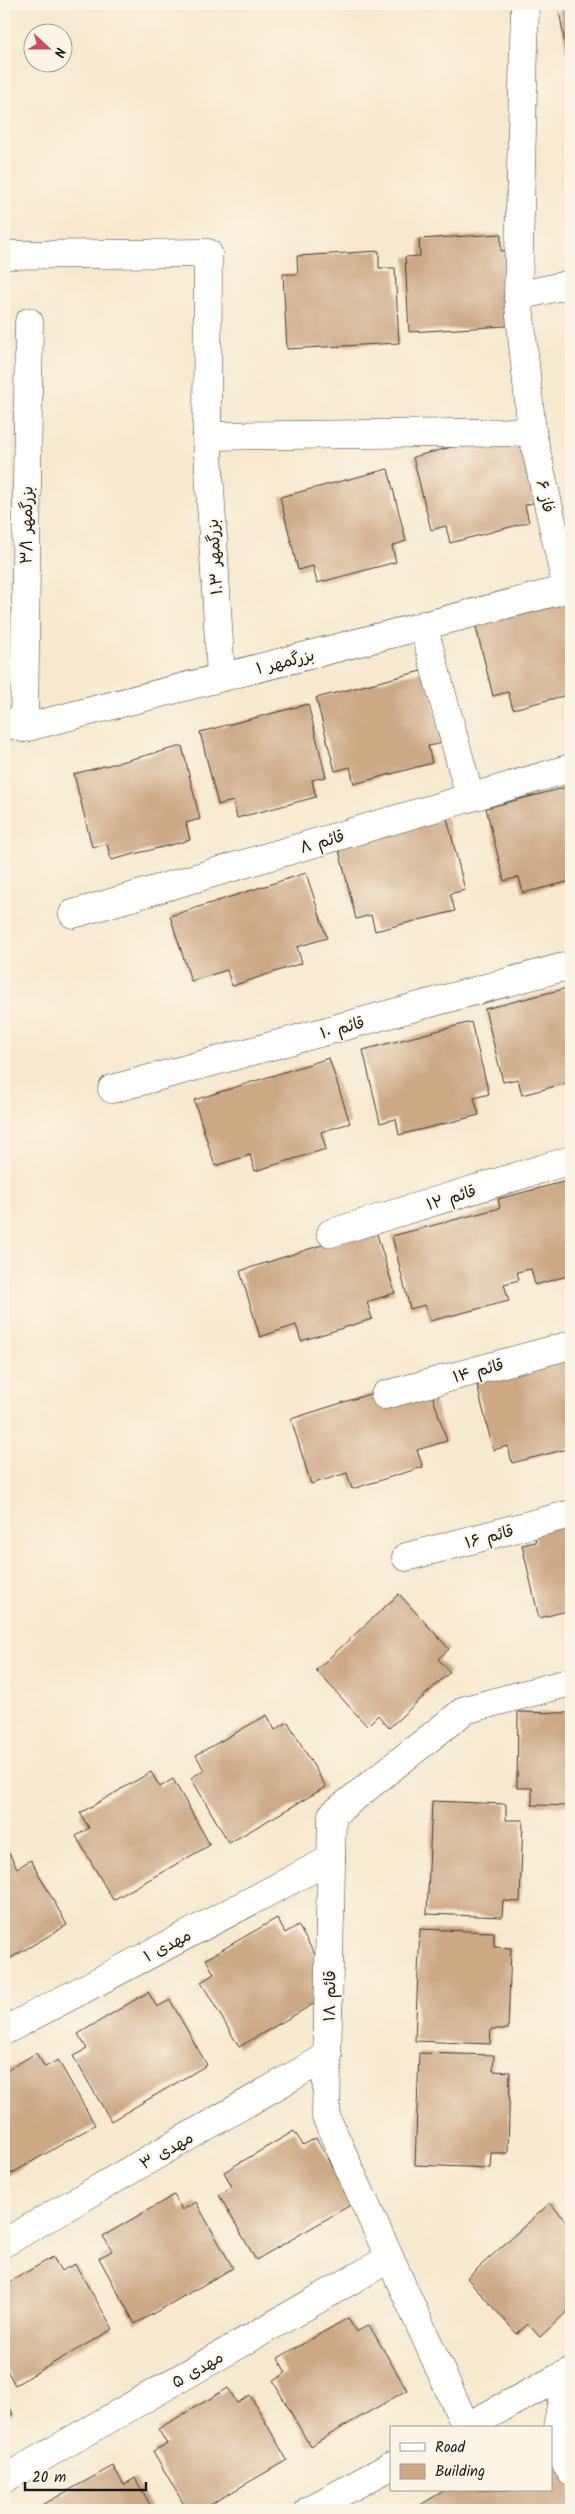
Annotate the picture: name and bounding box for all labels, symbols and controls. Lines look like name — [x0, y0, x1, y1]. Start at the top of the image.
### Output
north arrow — [22, 22, 72, 72]
text: N — [47, 44, 71, 61]
street label: فاز ۶ — [529, 477, 560, 515]
street label: بزرگمهر ۳/۱ — [14, 486, 41, 564]
street label: بزرگمهر ۱.۳ — [201, 518, 230, 596]
street label: بزرگمهر ۱ — [254, 643, 317, 682]
street label: قائم ۸ — [297, 824, 348, 861]
street label: قائم ۱۰ — [317, 1011, 368, 1046]
street label: قائم ۱۲ — [423, 1179, 479, 1218]
street label: قائم ۱۴ — [450, 1353, 507, 1390]
street label: قائم ۱۶ — [462, 1519, 517, 1556]
street label: مهدی ۱ — [139, 1923, 196, 1969]
street label: قائم ۱۸ — [318, 1970, 343, 2022]
street label: مهدی ۳ — [135, 2126, 198, 2177]
street label: مهدی ۵ — [167, 2345, 228, 2395]
legend — [390, 2426, 552, 2492]
text: Road — [435, 2436, 466, 2460]
scale bar — [25, 2459, 146, 2491]
text: Building — [435, 2460, 485, 2484]
text: 20 m — [32, 2466, 66, 2490]

